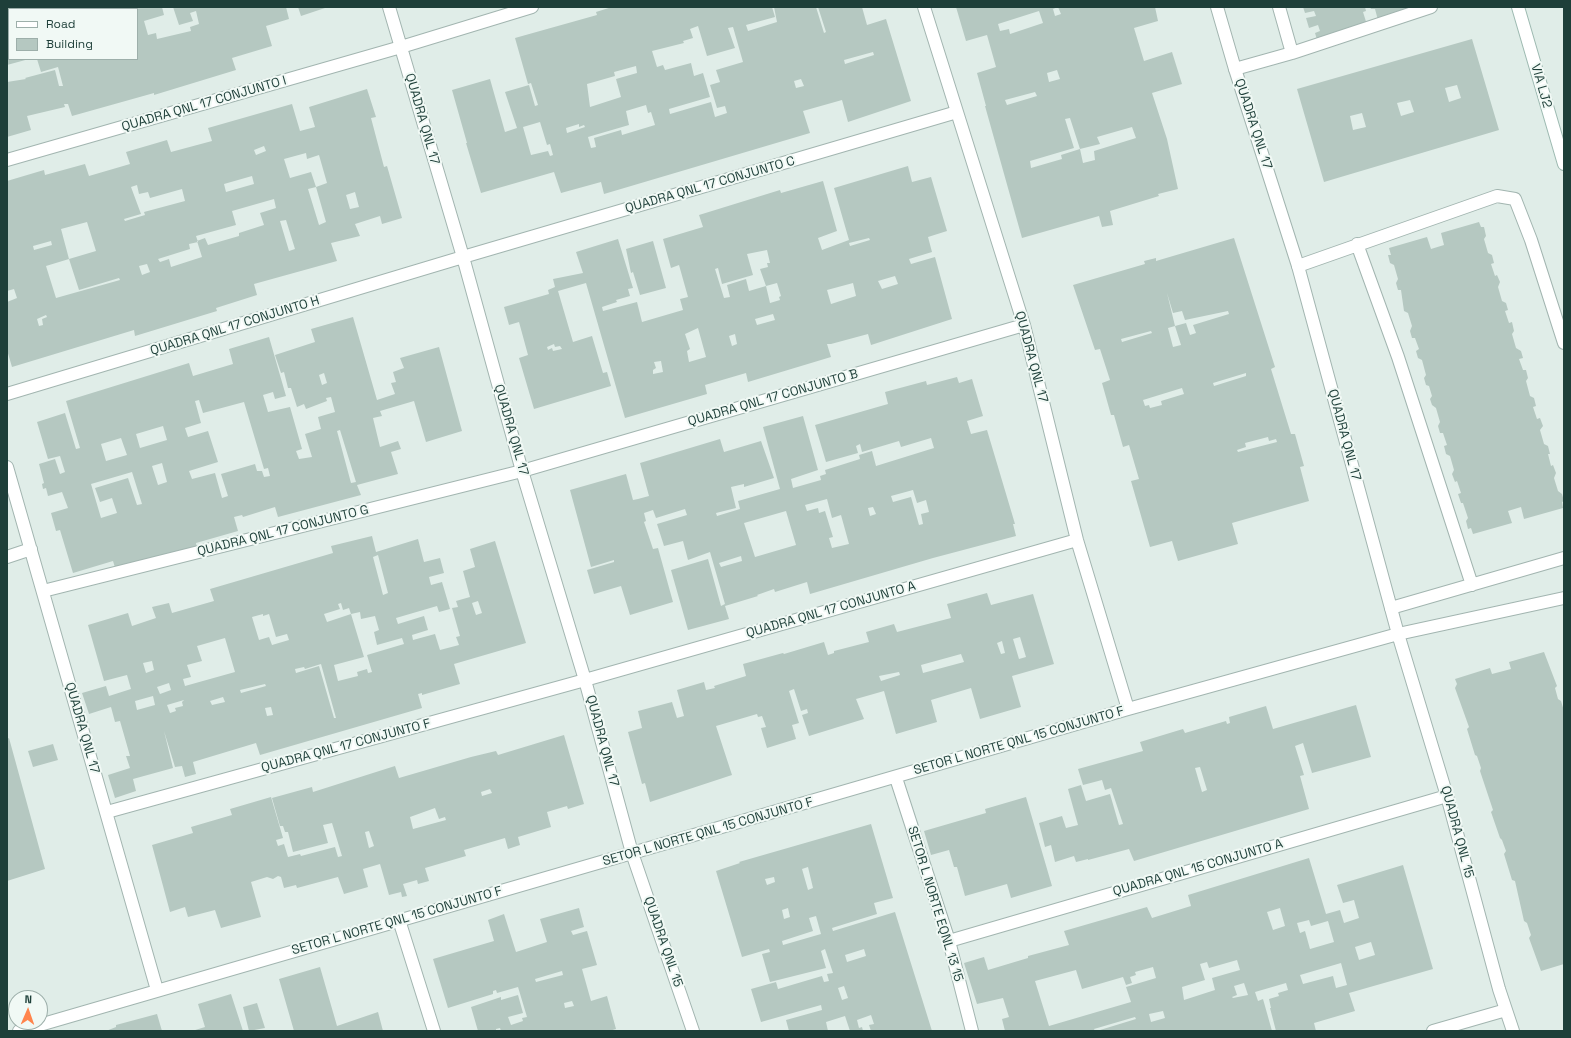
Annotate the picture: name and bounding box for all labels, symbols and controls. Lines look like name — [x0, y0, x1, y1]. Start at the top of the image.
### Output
legend — [8, 8, 138, 60]
text: Road — [46, 16, 75, 32]
text: Building — [46, 36, 93, 52]
street label: VIA LJ2 — [1527, 62, 1555, 110]
street label: QUADRA QNL 17 — [402, 72, 442, 166]
street label: QUADRA QNL 17 CONJUNTO I — [120, 73, 288, 135]
street label: QUADRA QNL 17 — [1231, 77, 1275, 171]
street label: QUADRA QNL 17 CONJUNTO C — [623, 153, 797, 217]
street label: QUADRA QNL 17 CONJUNTO H — [149, 293, 321, 359]
street label: QUADRA QNL 17 — [1011, 309, 1051, 405]
street label: QUADRA QNL 17 CONJUNTO B — [686, 366, 860, 430]
street label: QUADRA QNL 17 — [491, 383, 531, 477]
street label: QUADRA QNL 17 — [1324, 387, 1364, 483]
street label: QUADRA QNL 17 CONJUNTO G — [196, 502, 370, 560]
street label: QUADRA QNL 17 CONJUNTO A — [744, 578, 918, 642]
street label: QUADRA QNL 17 — [62, 681, 102, 775]
street label: QUADRA QNL 17 — [582, 693, 622, 789]
street label: SETOR L NORTE QNL 15 CONJUNTO F — [912, 703, 1126, 779]
street label: QUADRA QNL 17 CONJUNTO F — [260, 716, 432, 776]
street label: QUADRA QNL 15 — [1437, 784, 1477, 880]
street label: SETOR L NORTE QNL 15 CONJUNTO F — [601, 794, 815, 870]
street label: SETOR L NORTE EQNL 13 15 — [904, 824, 966, 984]
street label: QUADRA QNL 15 CONJUNTO A — [1111, 836, 1285, 900]
street label: SETOR L NORTE QNL 15 CONJUNTO F — [290, 883, 504, 959]
street label: QUADRA QNL 15 — [640, 895, 686, 989]
north arrow — [8, 990, 48, 1030]
text: N — [24, 992, 32, 1006]

